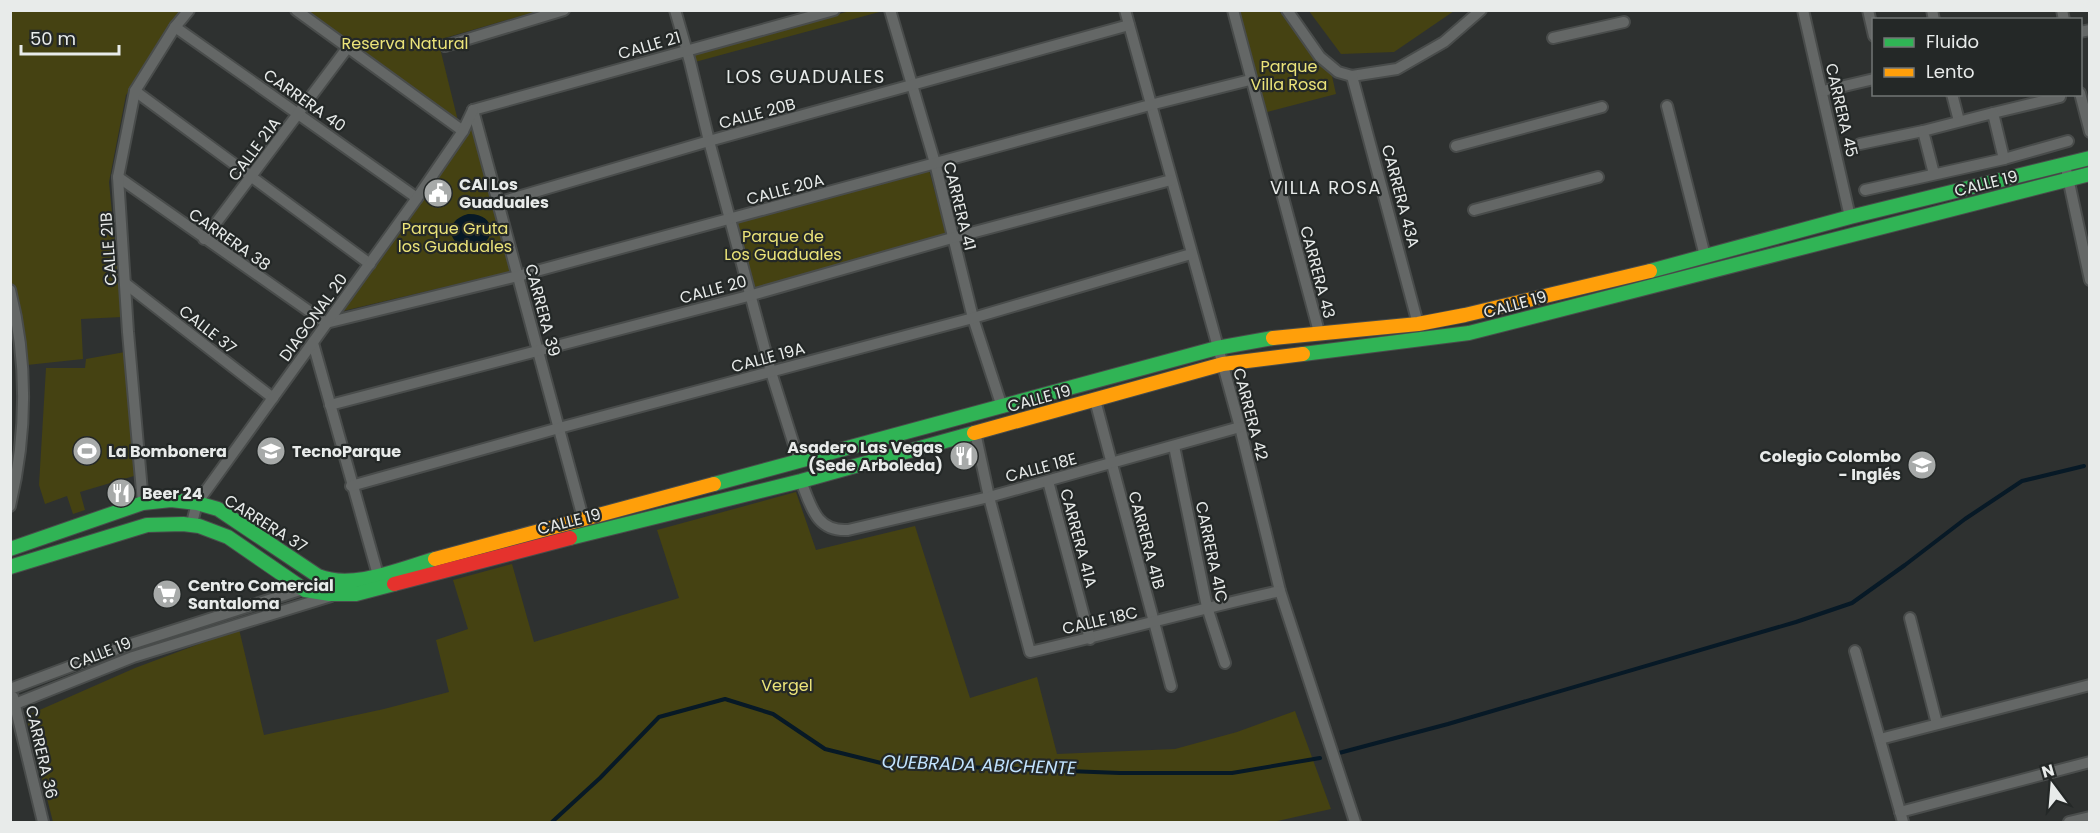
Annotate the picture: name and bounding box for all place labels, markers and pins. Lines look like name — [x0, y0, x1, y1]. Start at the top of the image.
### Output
place label: CAI Los Guaduales — [459, 173, 549, 214]
public building icon: CAI Los Guaduales — [422, 177, 454, 209]
sports icon: La Bombonera — [71, 435, 103, 467]
school or university icon: TecnoParque — [255, 435, 287, 467]
place label: Asadero Las Vegas (Sede Arboleda) — [787, 436, 943, 477]
place label: La Bombonera — [108, 440, 227, 463]
place label: TecnoParque — [292, 440, 401, 463]
restaurant icon: Asadero Las Vegas (Sede Arboleda) — [948, 440, 980, 472]
place label: Colegio Colombo - Inglés — [1760, 445, 1901, 486]
school or university icon: Colegio Colombo - Inglés — [1906, 449, 1938, 481]
restaurant icon: Beer 24 — [105, 477, 137, 509]
place label: Beer 24 — [142, 482, 203, 505]
place label: Centro Comercial Santaloma — [188, 574, 334, 615]
supermarket icon: Centro Comercial Santaloma — [151, 578, 183, 610]

